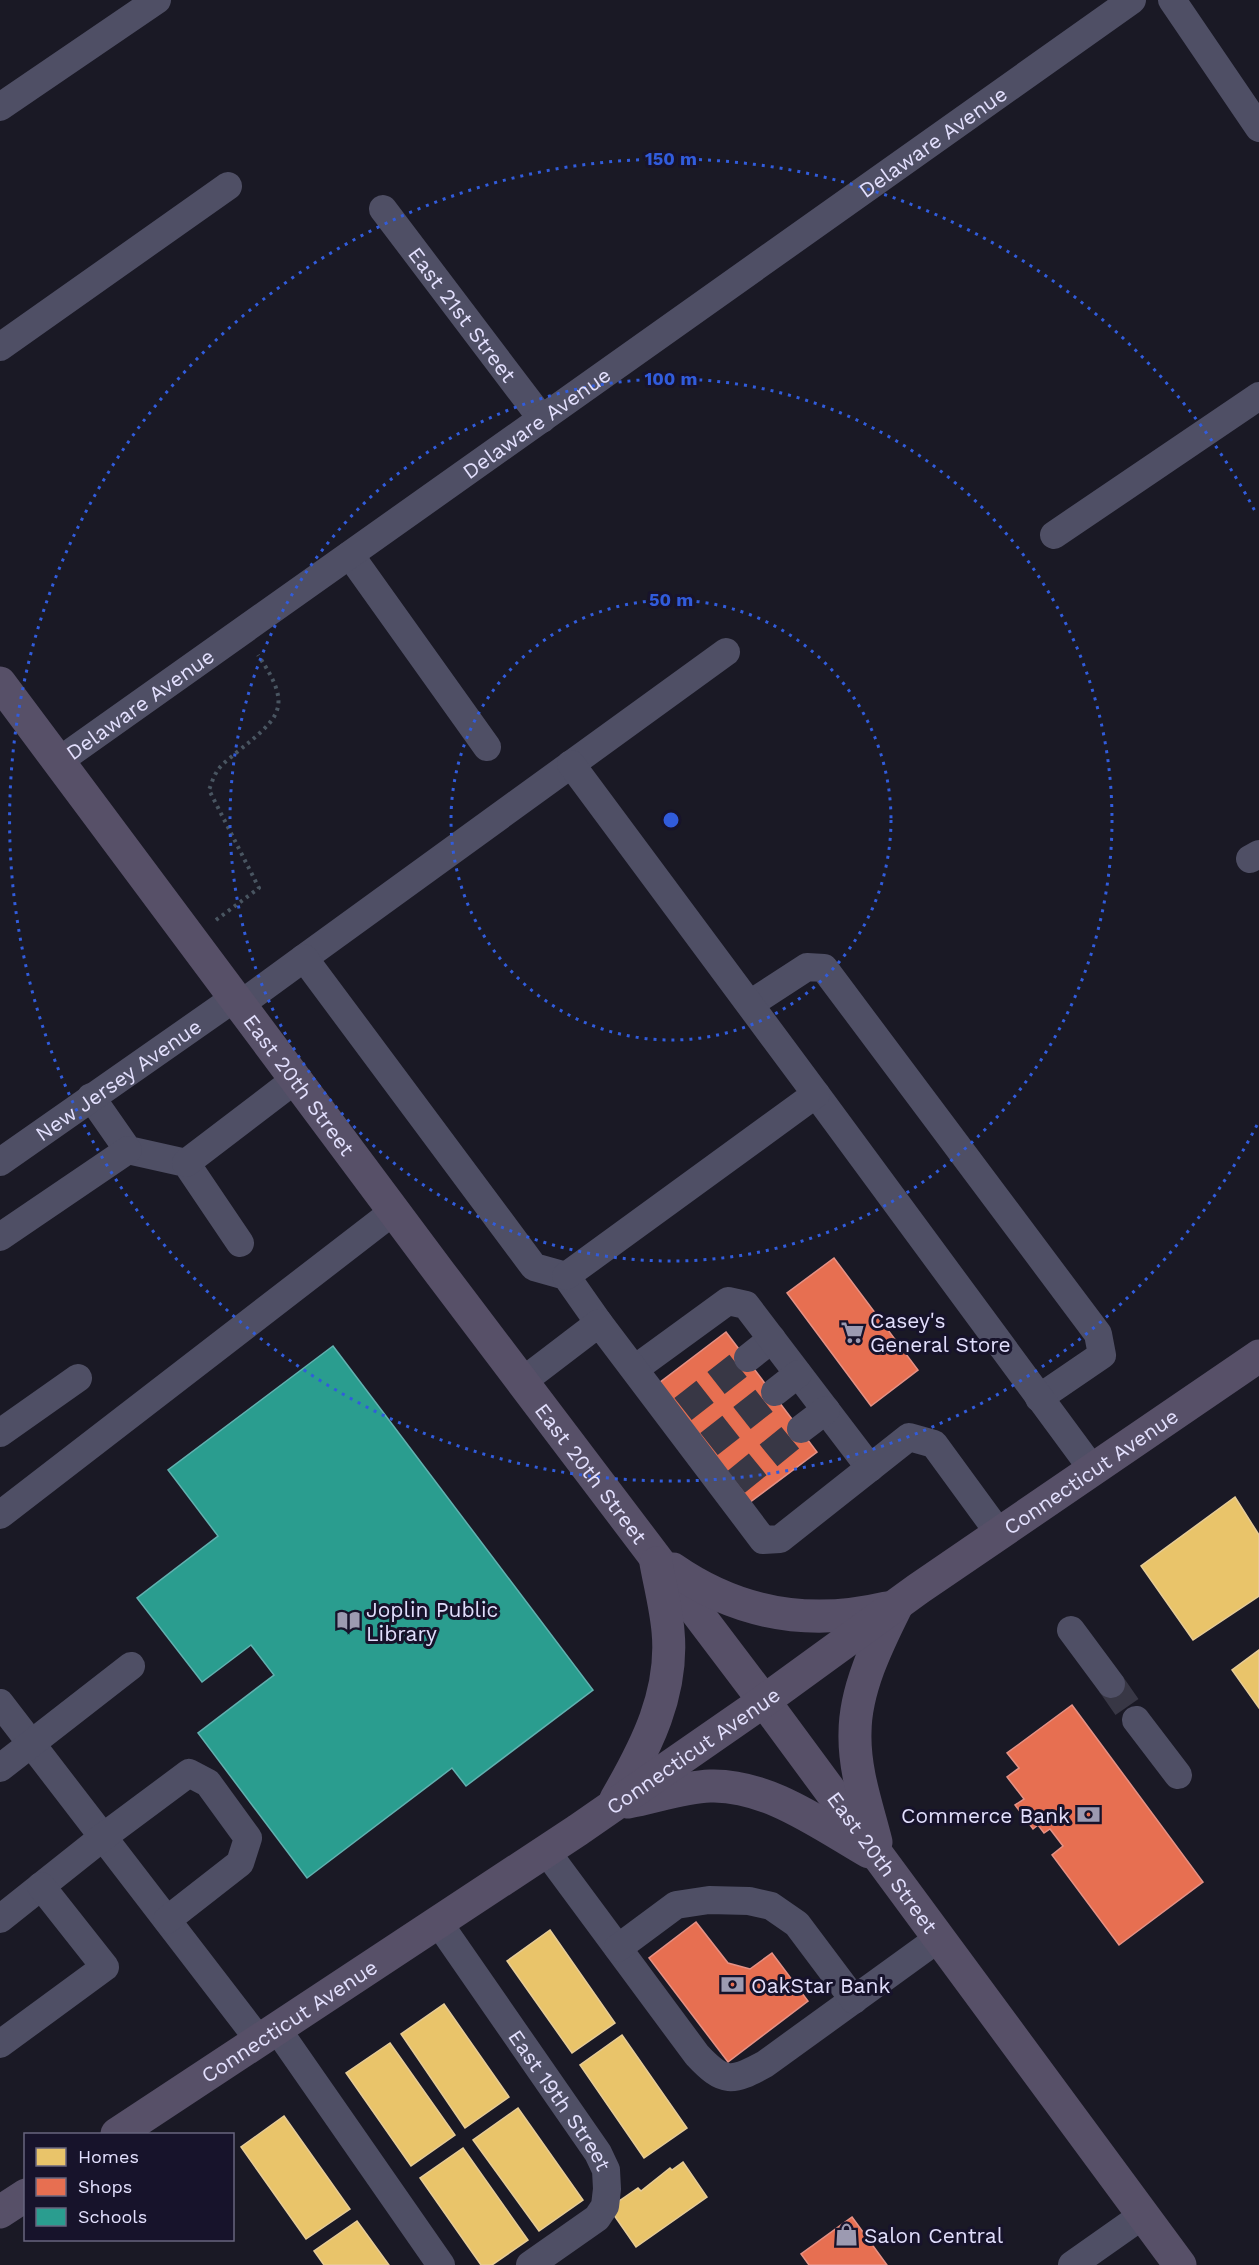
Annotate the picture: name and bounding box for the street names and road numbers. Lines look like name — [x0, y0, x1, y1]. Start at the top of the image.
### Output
street label: Delaware Avenue — [854, 80, 1011, 202]
street label: East 21st Street — [403, 242, 522, 387]
street label: Delaware Avenue — [457, 362, 615, 484]
street label: Delaware Avenue — [61, 643, 219, 765]
street label: East 20th Street — [239, 1009, 360, 1160]
street label: New Jersey Avenue — [30, 1013, 206, 1146]
street label: East 20th Street — [530, 1398, 653, 1549]
street label: Connecticut Avenue — [999, 1403, 1182, 1539]
street label: Connecticut Avenue — [601, 1681, 784, 1819]
street label: East 20th Street — [822, 1786, 943, 1938]
street label: Connecticut Avenue — [196, 1954, 382, 2088]
street label: East 19th Street — [504, 2024, 617, 2174]

